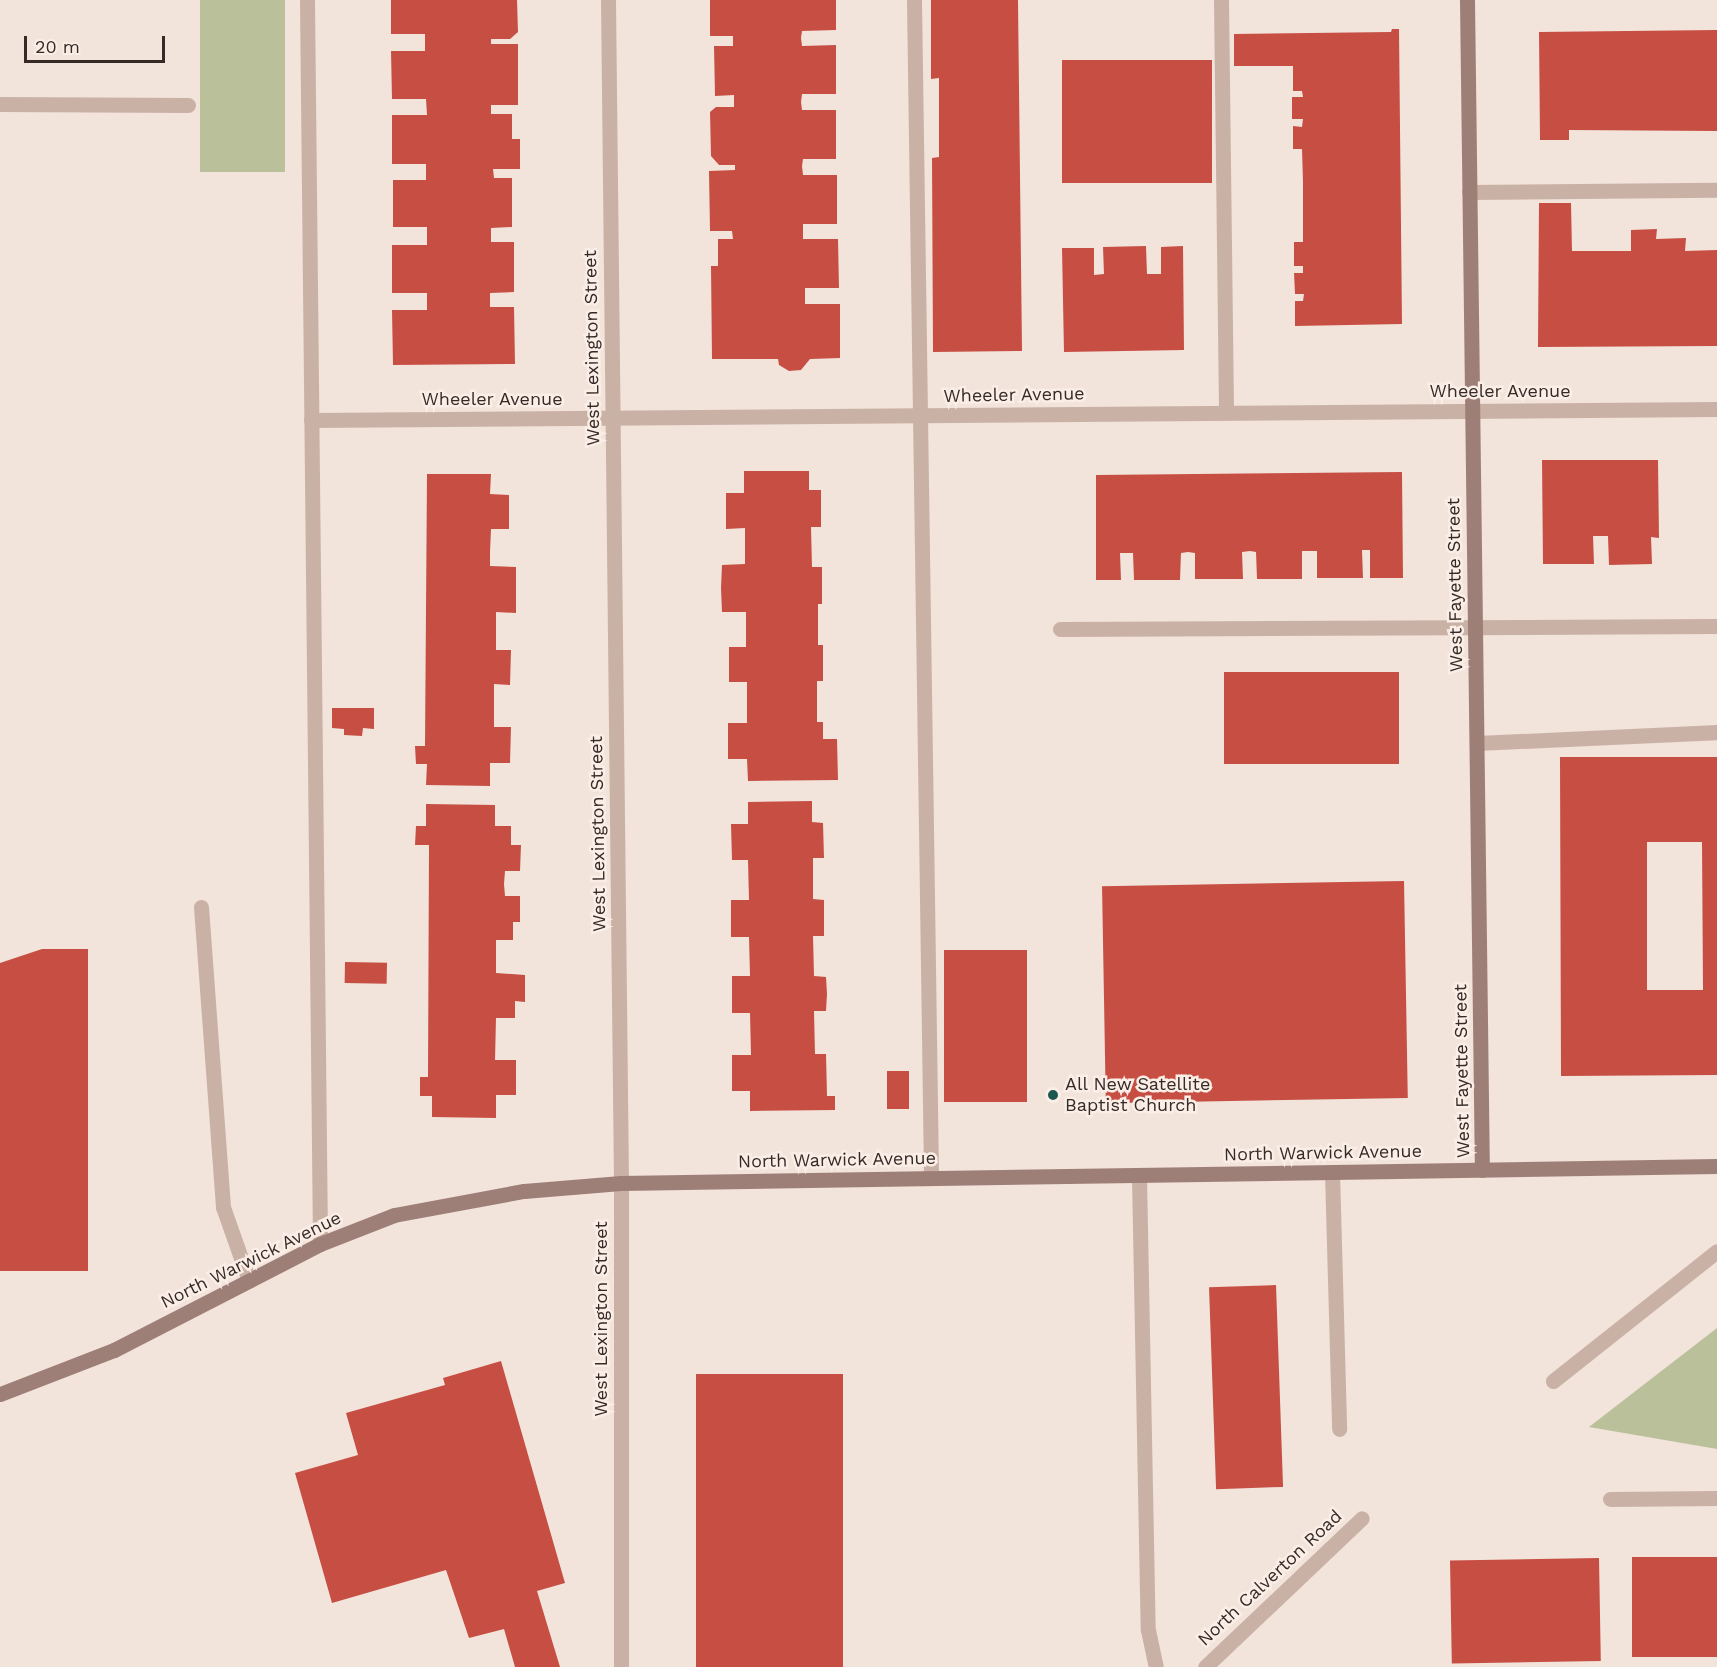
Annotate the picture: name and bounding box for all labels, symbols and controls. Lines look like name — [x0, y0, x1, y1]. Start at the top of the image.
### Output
scale bar — [27, 24, 168, 62]
text: 20 m — [35, 36, 80, 57]
street label: West Lexington Street — [579, 250, 605, 446]
street label: Wheeler Avenue — [1429, 380, 1571, 402]
street label: Wheeler Avenue — [943, 383, 1085, 407]
street label: Wheeler Avenue — [421, 388, 563, 410]
street label: West Fayette Street — [1443, 498, 1467, 672]
street label: West Lexington Street — [585, 736, 611, 932]
street label: West Fayette Street — [1450, 984, 1474, 1158]
place label: All New Satellite Baptist Church — [1065, 1074, 1211, 1116]
marker: All New Satellite Baptist Church — [1046, 1088, 1060, 1102]
street label: North Warwick Avenue — [1223, 1140, 1423, 1166]
street label: North Warwick Avenue — [737, 1147, 937, 1173]
street label: North Warwick Avenue — [157, 1207, 345, 1313]
street label: West Lexington Street — [590, 1221, 612, 1417]
street label: North Calverton Road — [1193, 1506, 1347, 1650]

